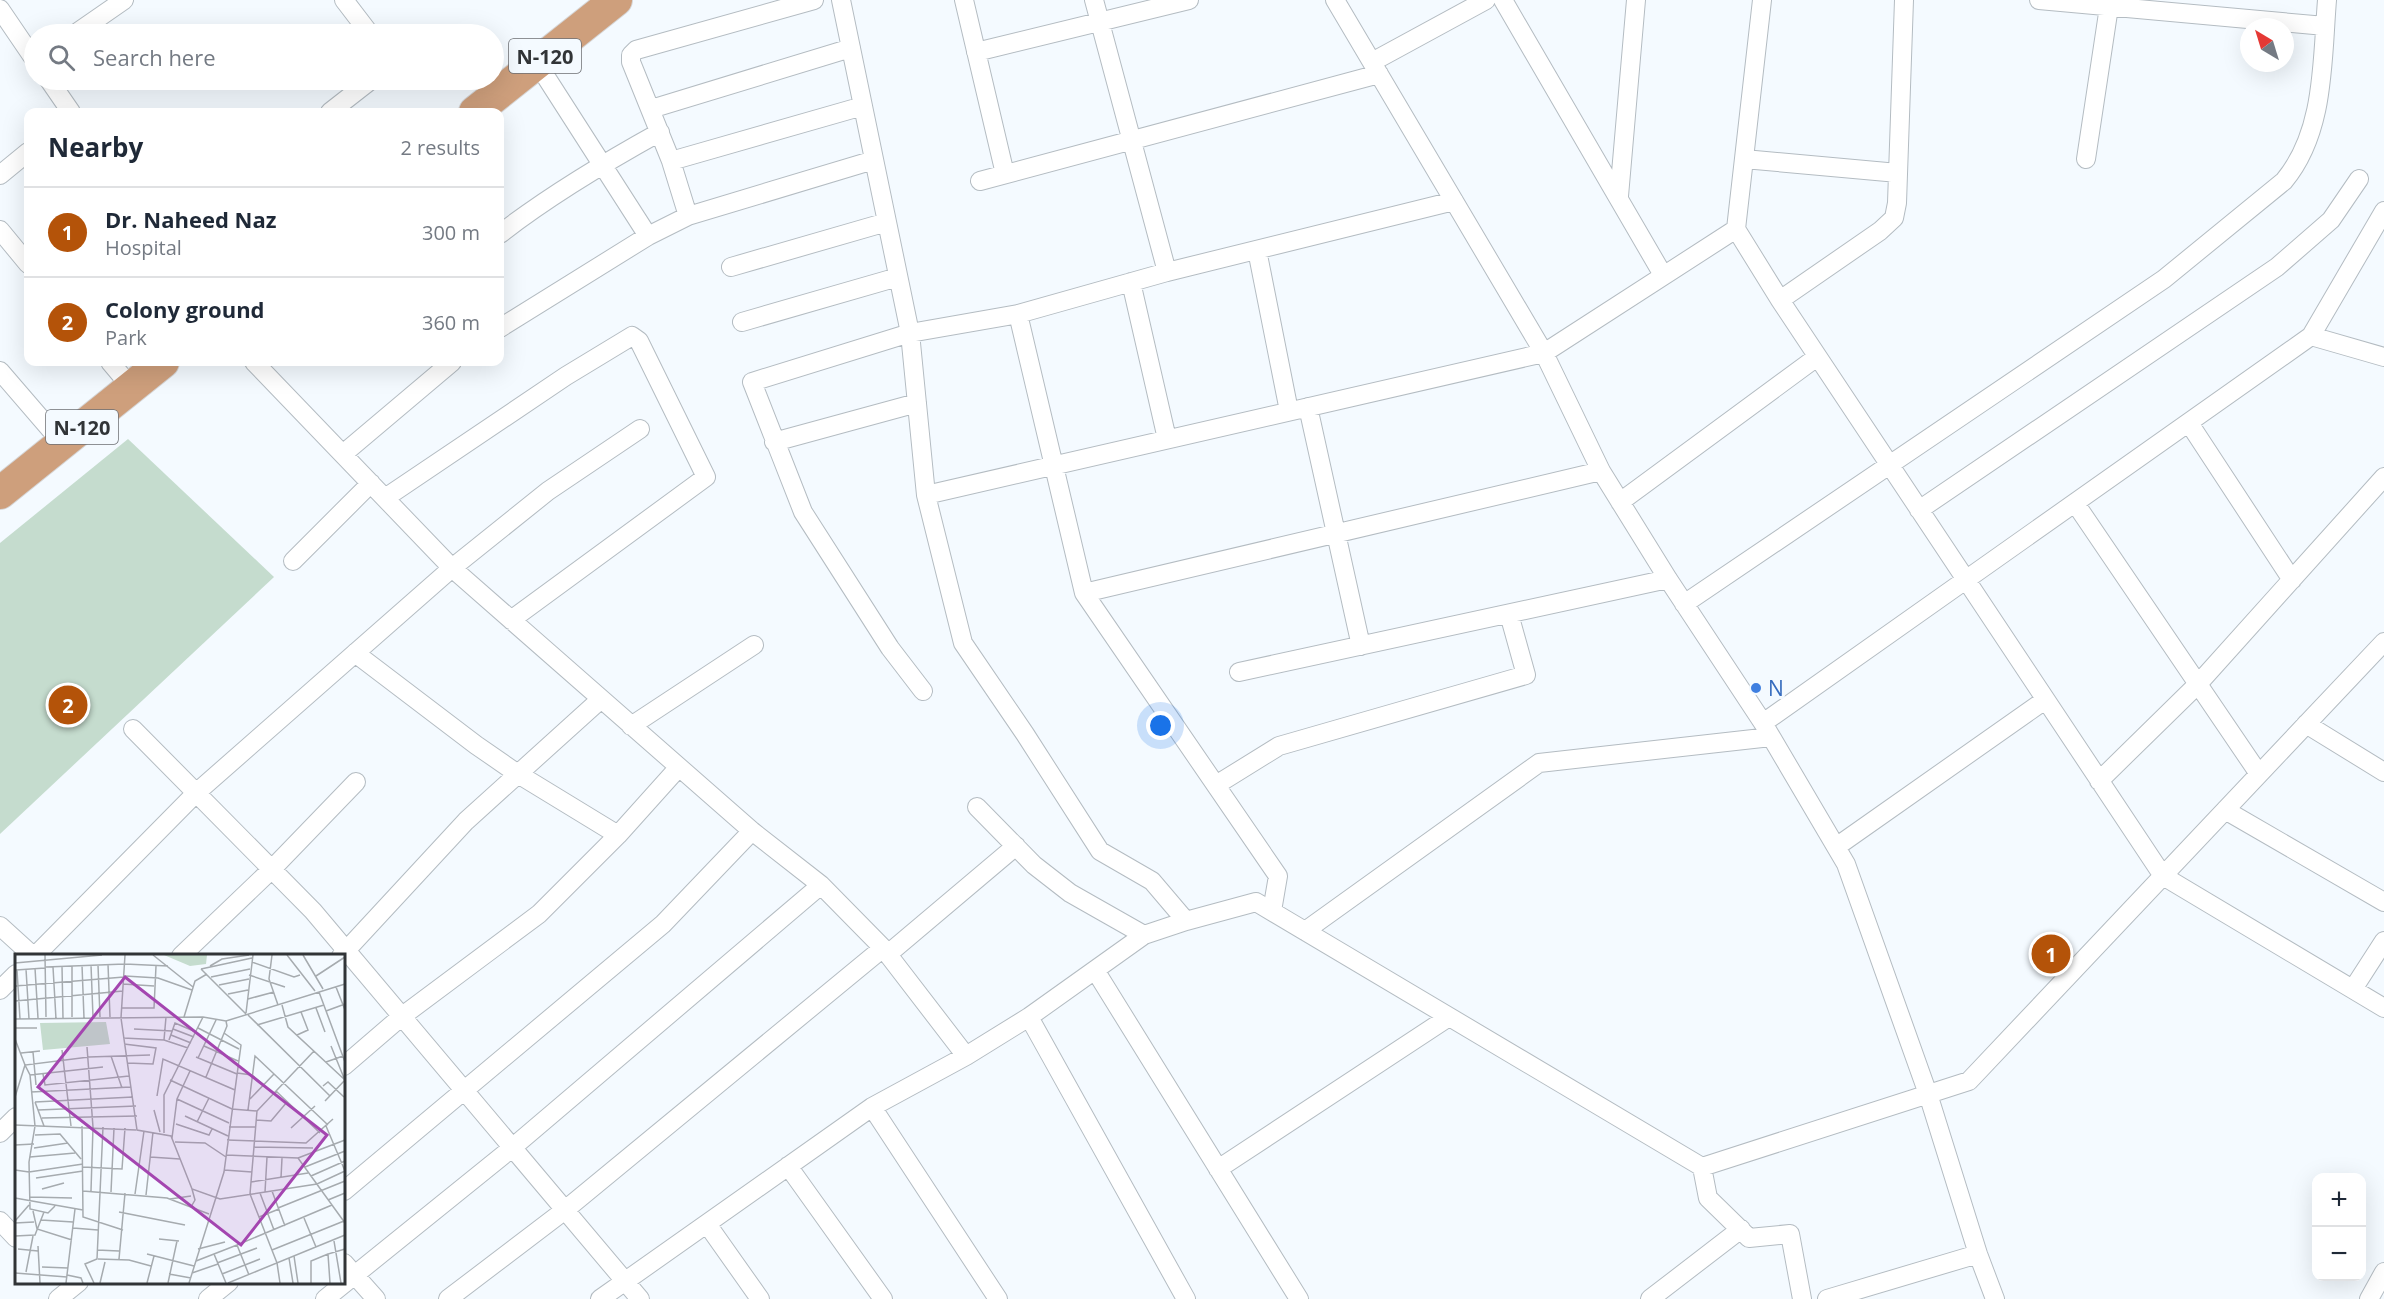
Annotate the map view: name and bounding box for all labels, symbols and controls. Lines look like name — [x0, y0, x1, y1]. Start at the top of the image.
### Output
north arrow — [2240, 18, 2294, 72]
search box — [24, 24, 504, 90]
road number: N-120 — [509, 39, 581, 73]
icon: search — [45, 41, 78, 74]
text: Search here — [93, 42, 216, 72]
text: Nearby — [48, 129, 143, 165]
text: 2 results — [400, 134, 480, 161]
text: Dr. Naheed Naz — [105, 204, 276, 234]
text: 1 — [62, 219, 73, 246]
text: 300 m — [422, 219, 480, 246]
text: Hospital — [105, 234, 182, 261]
text: Colony ground — [105, 294, 265, 324]
text: 2 — [62, 309, 73, 336]
text: 360 m — [422, 309, 480, 336]
text: Park — [105, 324, 147, 351]
road number: N-120 — [46, 410, 118, 444]
place label: N — [1768, 674, 1784, 702]
marker: N — [1749, 681, 1763, 695]
pin: 2 — [48, 682, 88, 728]
your location — [1146, 711, 1175, 740]
pin: 1 — [2032, 932, 2070, 976]
inset map — [15, 954, 345, 1284]
map controls — [2312, 1173, 2366, 1281]
button: + — [2312, 1173, 2366, 1227]
button: − — [2312, 1227, 2366, 1281]

